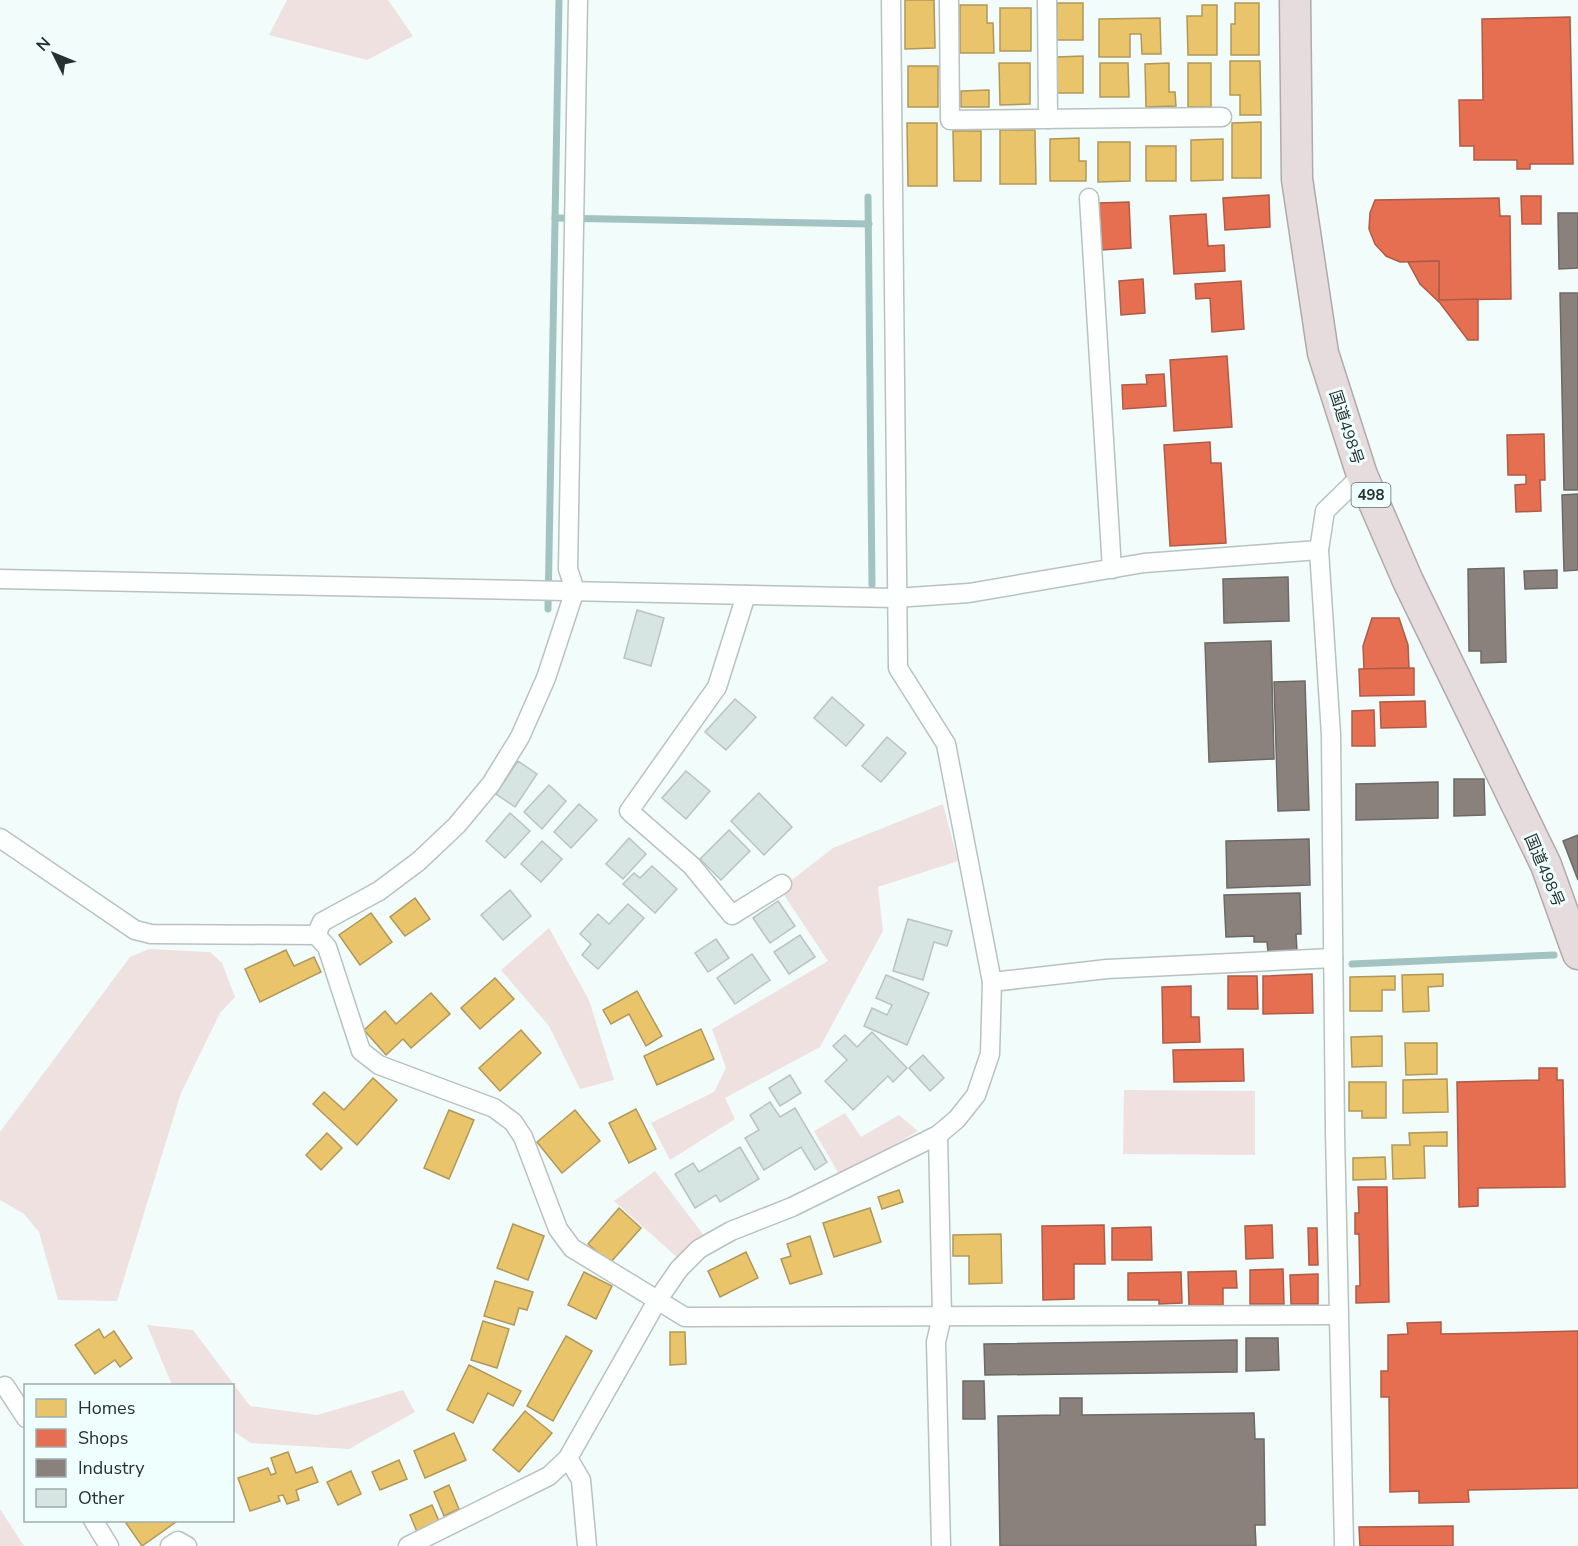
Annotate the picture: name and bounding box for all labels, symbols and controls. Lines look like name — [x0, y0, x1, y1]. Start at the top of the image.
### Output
north arrow — [24, 24, 84, 84]
text: N — [32, 33, 56, 56]
street label: 国道498号 — [1324, 387, 1368, 467]
road number: 498 — [1352, 483, 1390, 507]
street label: 国道498号 — [1519, 831, 1569, 910]
legend — [24, 1384, 234, 1522]
text: Homes — [78, 1396, 135, 1420]
text: Shops — [78, 1426, 128, 1450]
text: Industry — [78, 1456, 145, 1480]
text: Other — [78, 1486, 125, 1510]

